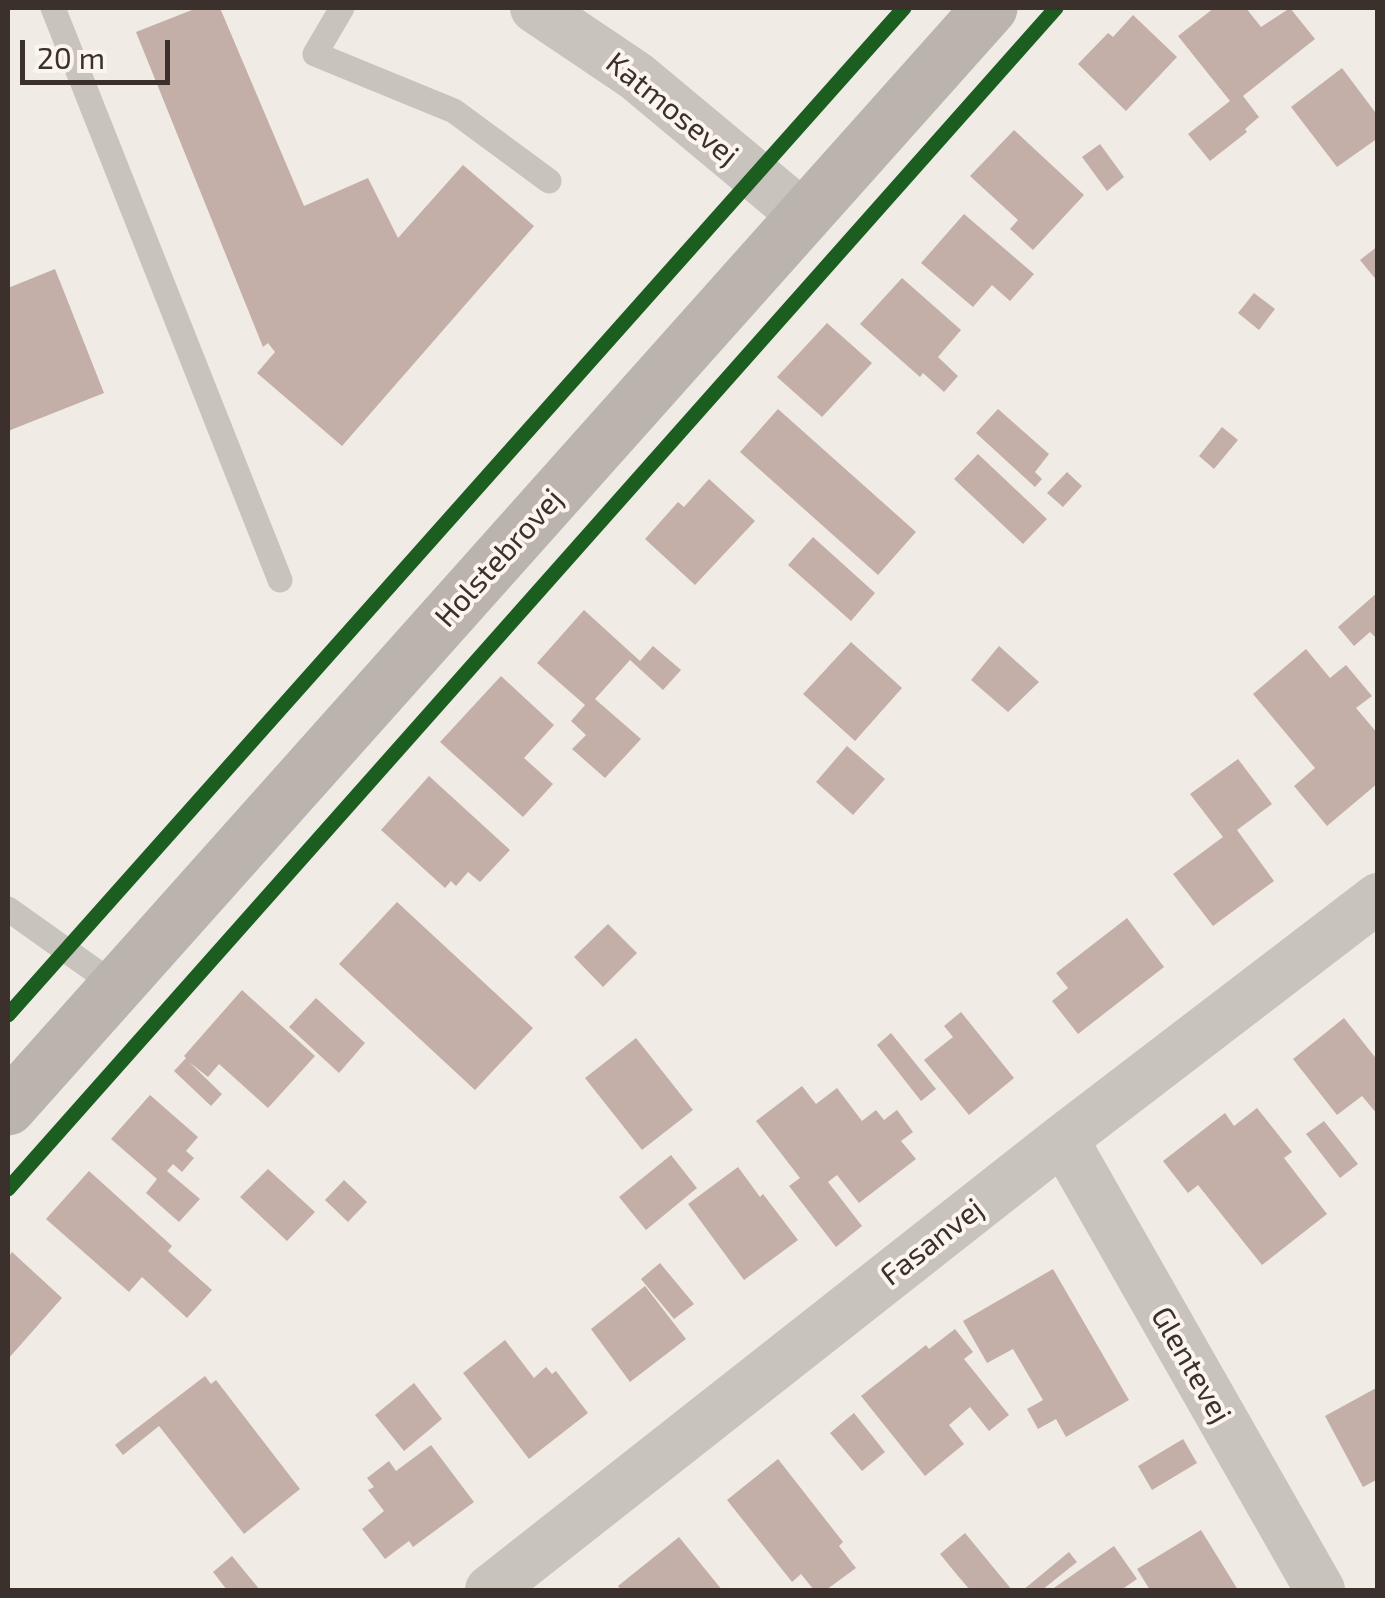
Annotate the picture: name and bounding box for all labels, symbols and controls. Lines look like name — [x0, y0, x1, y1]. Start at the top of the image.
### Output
scale bar — [25, 20, 175, 82]
text: 20 m — [37, 39, 105, 75]
street label: Katmosevej — [599, 45, 745, 173]
street label: Holstebrovej — [428, 481, 570, 635]
street label: Fasanvej — [873, 1191, 991, 1293]
street label: Glentevej — [1143, 1301, 1239, 1429]

